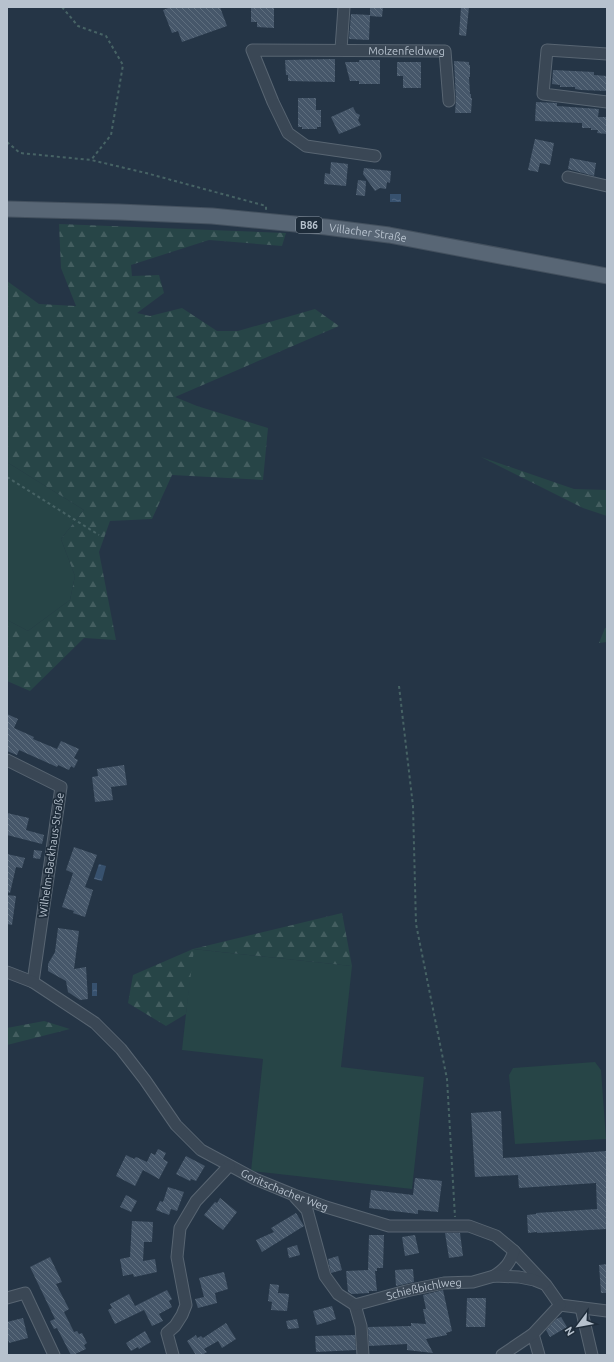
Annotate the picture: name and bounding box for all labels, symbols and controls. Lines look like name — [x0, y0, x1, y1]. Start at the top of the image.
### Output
street label: Molzenfeldweg — [368, 45, 445, 57]
road number: B86 — [296, 217, 322, 233]
street label: Villacher Straße — [328, 221, 408, 244]
street label: Wilhelm-Backhaus-Straße — [36, 792, 66, 918]
street label: Goritschacher Weg — [239, 1167, 330, 1213]
street label: Schießbichlweg — [385, 1276, 462, 1302]
north arrow — [558, 1306, 598, 1346]
text: N — [562, 1325, 577, 1338]

